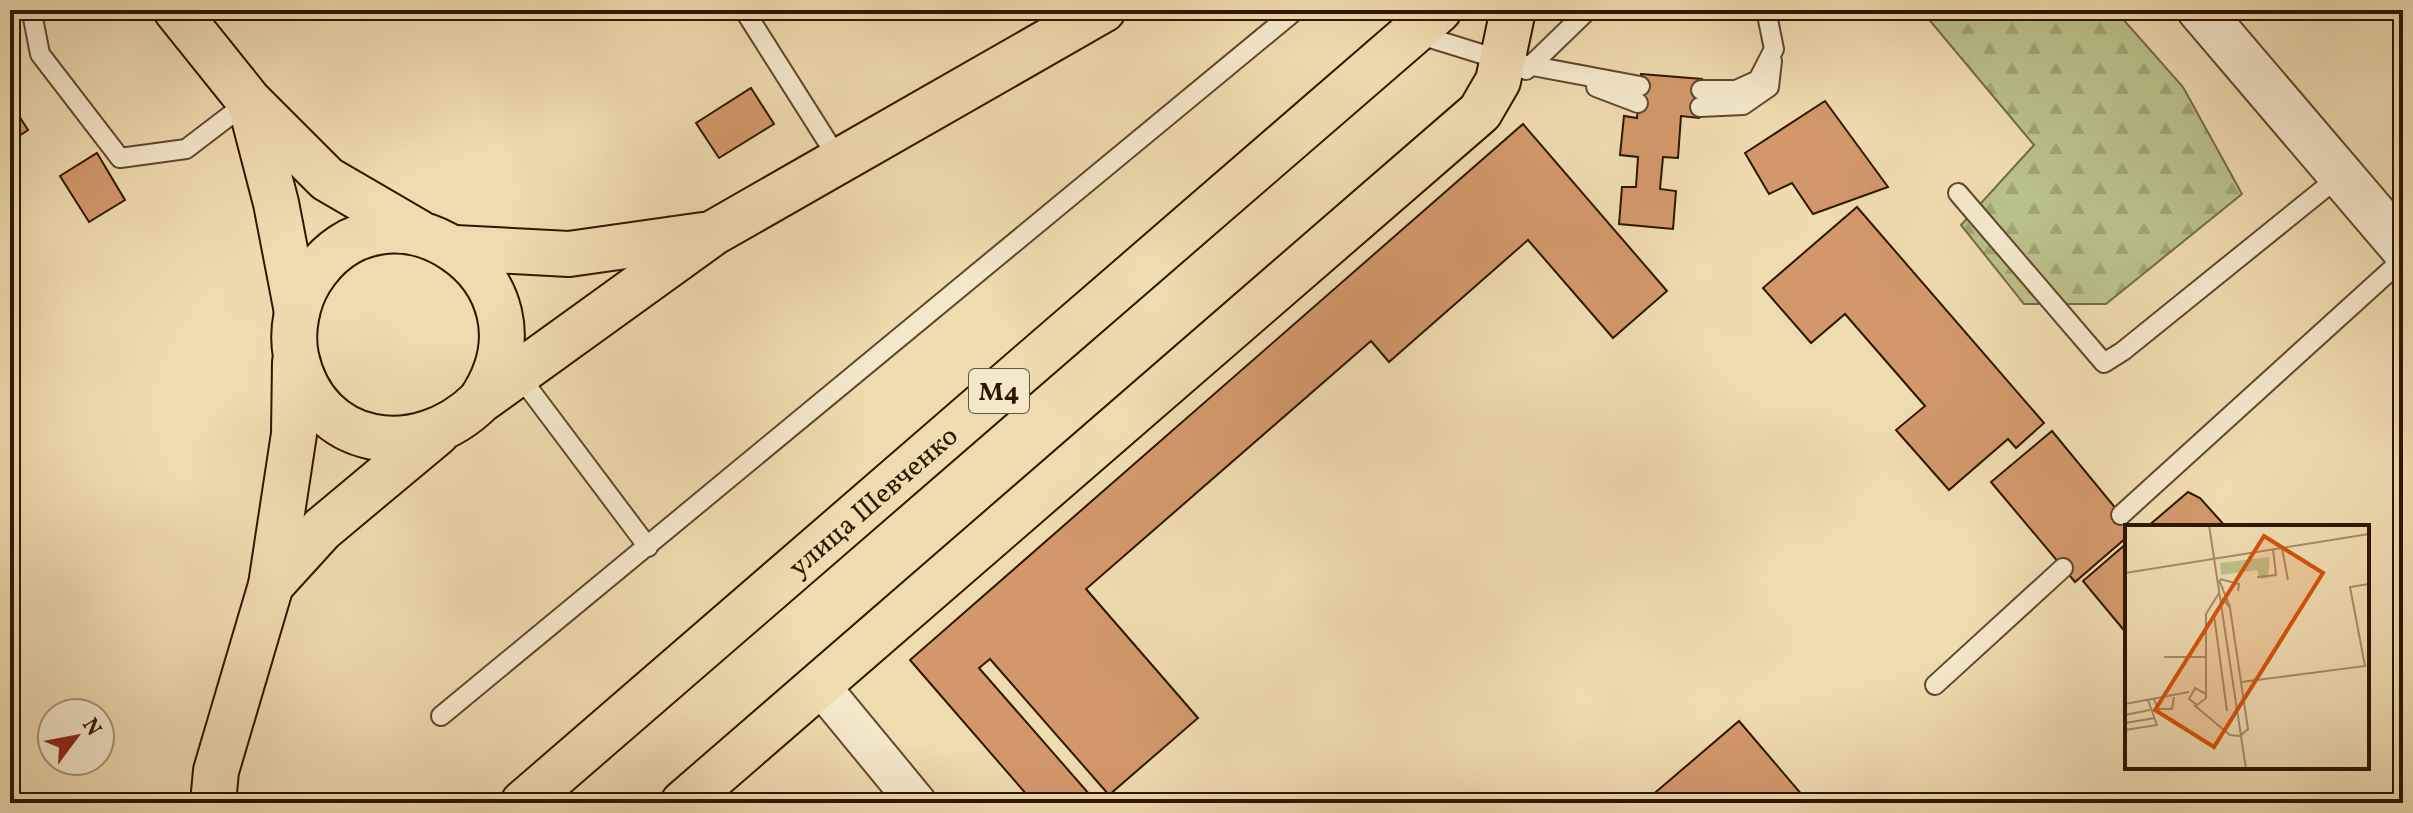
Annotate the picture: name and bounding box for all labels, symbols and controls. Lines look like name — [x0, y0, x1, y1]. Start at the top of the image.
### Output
road number: M4 — [969, 369, 1029, 413]
street label: улица Шевченко — [781, 418, 967, 587]
inset map — [2125, 525, 2369, 769]
north arrow — [36, 697, 116, 777]
text: N — [73, 713, 108, 743]

